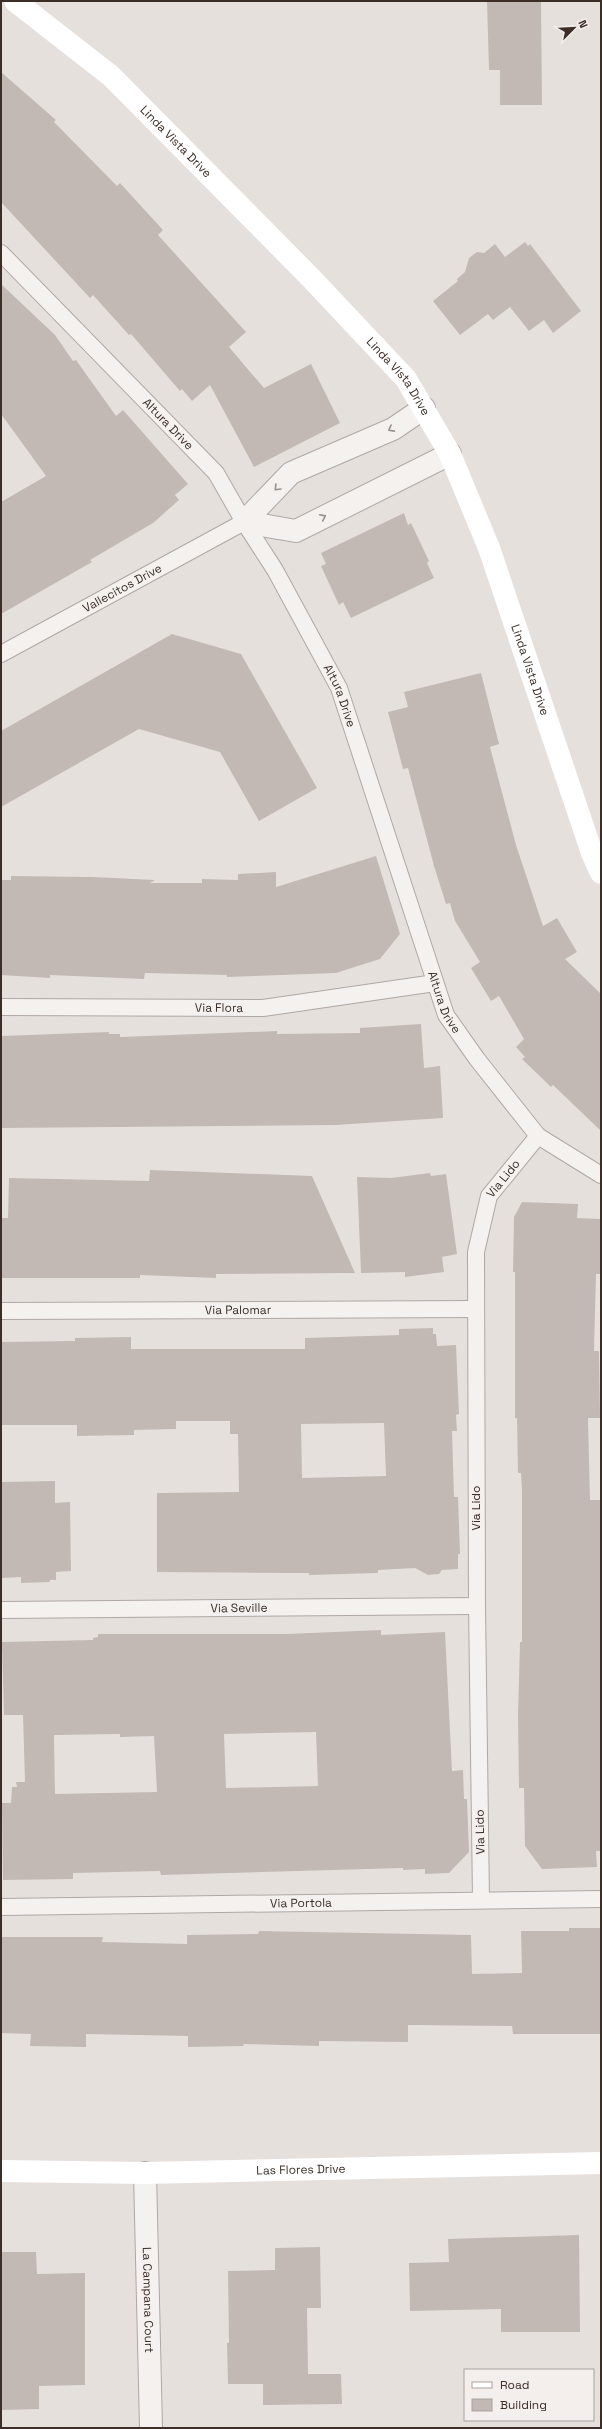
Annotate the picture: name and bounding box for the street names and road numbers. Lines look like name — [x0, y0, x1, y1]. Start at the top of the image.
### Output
street label: Linda Vista Drive — [137, 102, 215, 181]
street label: Linda Vista Drive — [363, 334, 434, 418]
street label: Altura Drive — [139, 395, 197, 453]
street label: Vallecitos Drive — [80, 560, 165, 616]
street label: Linda Vista Drive — [507, 622, 553, 717]
street label: Altura Drive — [320, 662, 359, 729]
street label: Altura Drive — [424, 969, 465, 1037]
street label: Via Flora — [195, 1000, 243, 1016]
street label: Via Lido — [483, 1156, 524, 1201]
street label: Via Palomar — [205, 1302, 272, 1318]
street label: Via Lido — [468, 1486, 484, 1531]
street label: Via Seville — [210, 1600, 268, 1616]
street label: Via Lido — [472, 1809, 488, 1855]
street label: Via Portola — [270, 1895, 332, 1911]
street label: Las Flores Drive — [256, 2161, 346, 2179]
street label: La Campana Court — [139, 2247, 157, 2353]

